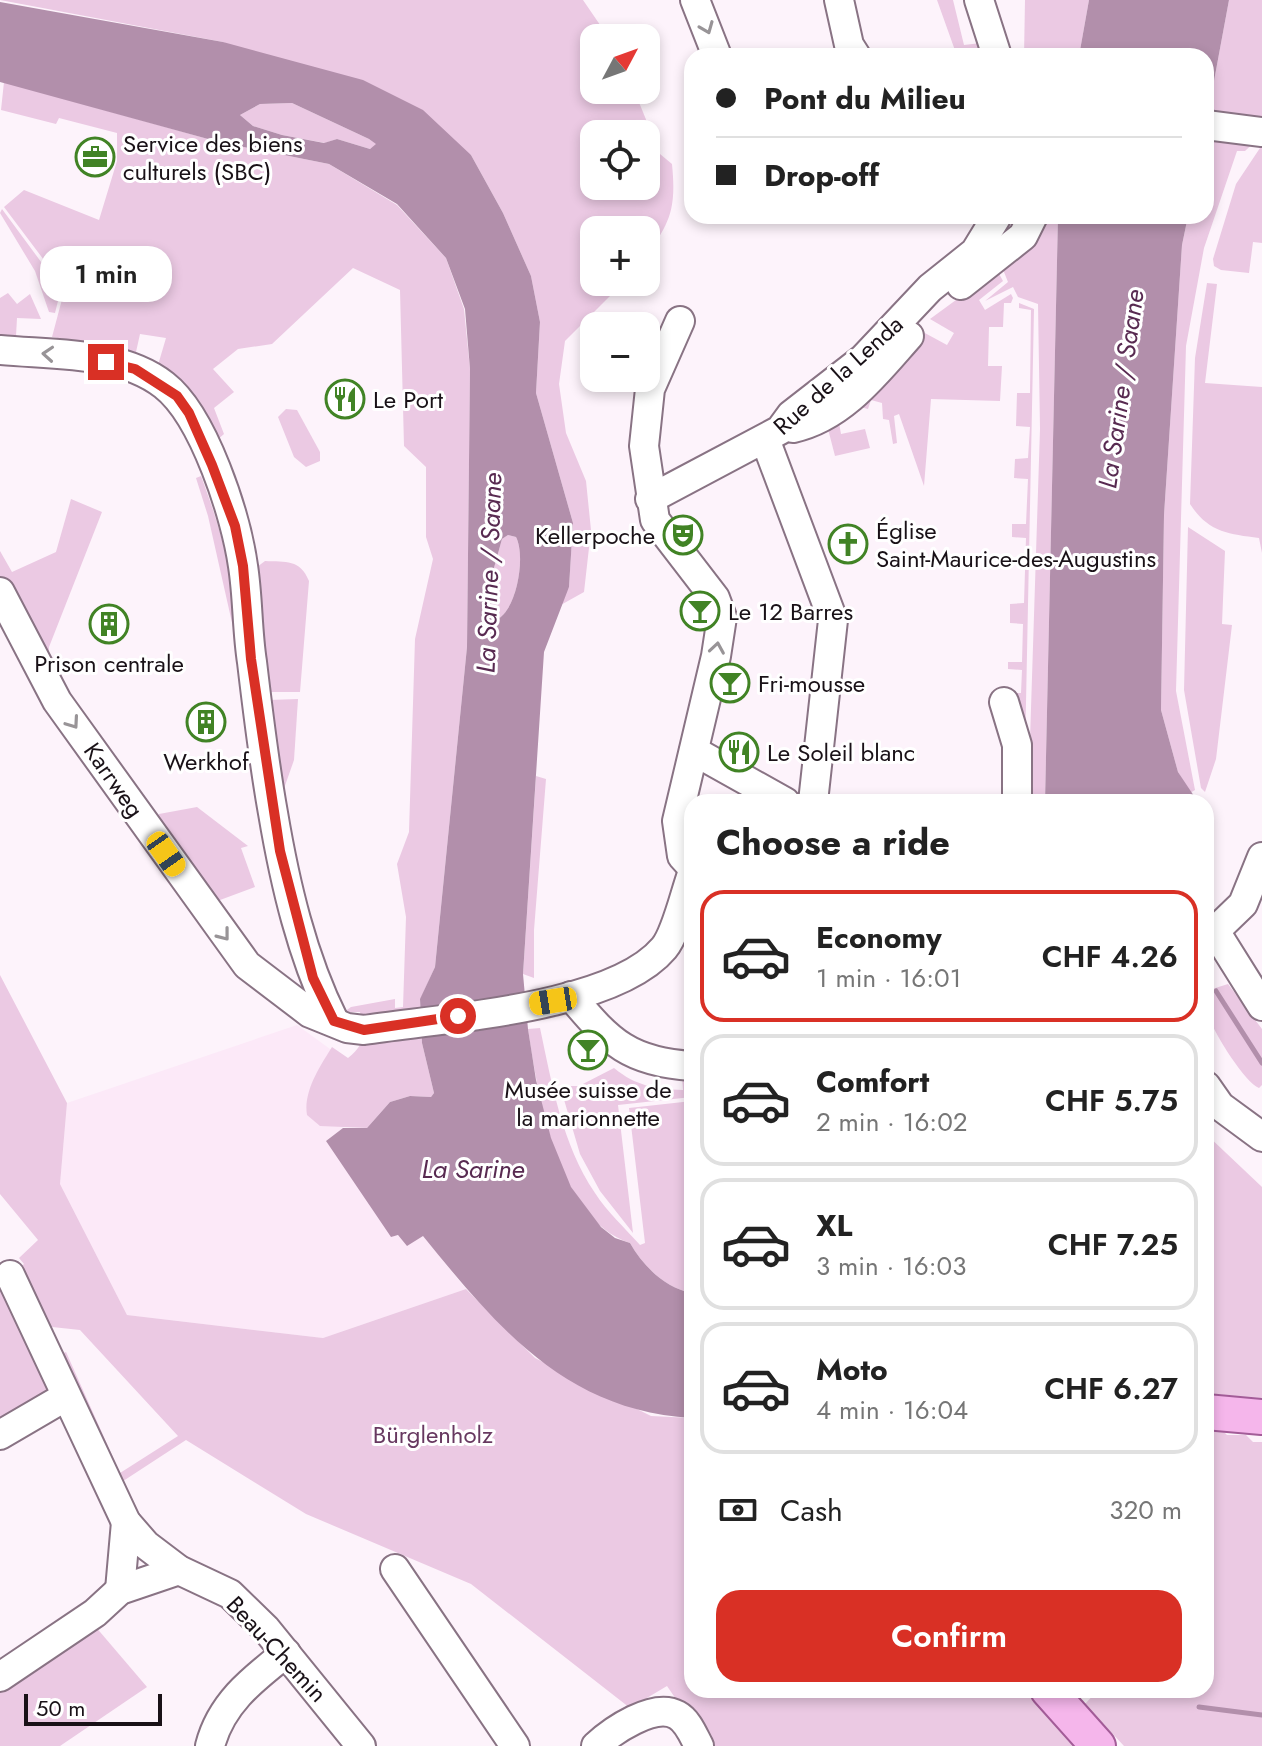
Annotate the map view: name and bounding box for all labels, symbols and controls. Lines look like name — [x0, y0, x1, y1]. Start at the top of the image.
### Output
one-way arrow — [697, 20, 713, 34]
north arrow — [580, 24, 660, 104]
map controls — [580, 24, 660, 392]
text: Pont du Milieu — [764, 77, 966, 120]
button: locate — [580, 120, 660, 200]
place label: Service des biens culturels (SBC) — [123, 126, 303, 189]
office icon: Service des biens culturels (SBC) — [74, 136, 116, 178]
text: Drop-off — [764, 154, 879, 197]
button: + — [580, 216, 660, 296]
callout: 1 min — [40, 246, 172, 302]
text: 1 min — [74, 255, 138, 293]
water label: La Sarine / Saane — [1088, 287, 1154, 491]
street label: Rue de la Lenda — [765, 307, 911, 443]
button: − — [580, 312, 660, 392]
route end — [88, 344, 124, 380]
one-way arrow — [41, 346, 54, 363]
restaurant icon: Le Port — [324, 378, 366, 420]
place label: Le Port — [373, 382, 443, 417]
water label: La Sarine / Saane — [467, 472, 511, 674]
place label: Église Saint-Maurice-des-Augustins — [876, 513, 1156, 576]
theatre icon: Kellerpoche — [662, 514, 704, 556]
place label: Kellerpoche — [535, 518, 655, 553]
church icon: Église Saint-Maurice-des-Augustins — [827, 523, 869, 565]
bar icon: Le 12 Barres — [679, 590, 721, 632]
place label: Le 12 Barres — [728, 594, 853, 629]
building icon: Prison centrale — [88, 603, 130, 645]
one-way arrow — [708, 641, 725, 655]
place label: Prison centrale — [34, 646, 184, 681]
bar icon: Fri-mousse — [709, 662, 751, 704]
place label: Fri-mousse — [758, 666, 865, 701]
building icon: Werkhof — [185, 701, 227, 743]
one-way arrow — [63, 715, 78, 729]
restaurant icon: Le Soleil blanc — [718, 731, 760, 773]
street label: Karrweg — [75, 735, 153, 825]
place label: Le Soleil blanc — [767, 735, 915, 770]
place label: Werkhof — [163, 744, 250, 779]
text: Choose a ride — [716, 816, 950, 868]
car — [142, 827, 190, 881]
text: Economy — [816, 916, 942, 959]
icon: car — [720, 920, 792, 992]
one-way arrow — [214, 926, 229, 940]
text: CHF 4.26 — [1042, 935, 1178, 978]
text: 1 min · 16:01 — [816, 959, 961, 997]
car — [527, 985, 579, 1017]
route start — [440, 998, 476, 1034]
bar icon: Musée suisse de la marionnette — [567, 1029, 609, 1071]
text: Comfort — [816, 1060, 929, 1103]
icon: car — [720, 1064, 792, 1136]
place label: Musée suisse de la marionnette — [504, 1072, 672, 1135]
text: CHF 5.75 — [1045, 1079, 1178, 1122]
text: 2 min · 16:02 — [816, 1103, 968, 1141]
water label: La Sarine — [421, 1150, 525, 1188]
text: XL — [816, 1204, 852, 1247]
icon: car — [720, 1208, 792, 1280]
text: CHF 7.25 — [1048, 1223, 1178, 1266]
text: 3 min · 16:03 — [816, 1247, 966, 1285]
text: Moto — [816, 1348, 888, 1391]
icon: car — [720, 1352, 792, 1424]
text: CHF 6.27 — [1044, 1367, 1178, 1410]
text: 4 min · 16:04 — [816, 1391, 968, 1429]
park label: Bürglenholz — [373, 1417, 493, 1452]
icon: cash — [716, 1488, 760, 1532]
text: Cash — [780, 1489, 843, 1532]
text: 320 m — [1109, 1491, 1182, 1529]
street label: Beau-Chemin — [219, 1588, 335, 1710]
button: Confirm — [716, 1590, 1182, 1682]
scale bar — [24, 1690, 162, 1726]
text: 50 m — [36, 1692, 85, 1724]

